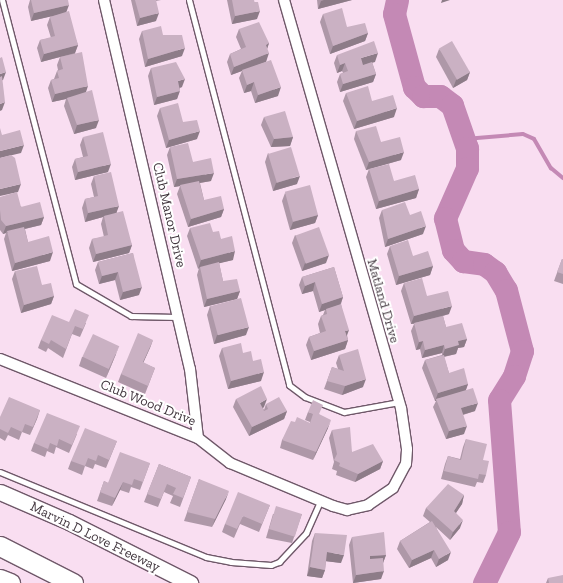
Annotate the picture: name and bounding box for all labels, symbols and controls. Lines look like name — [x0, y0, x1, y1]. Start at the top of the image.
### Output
street label: Club Manor Drive — [149, 161, 189, 269]
street label: Matland Drive — [363, 257, 403, 345]
street label: Club Wood Drive — [98, 376, 198, 430]
street label: Marvin D Love Freeway — [27, 498, 163, 576]

